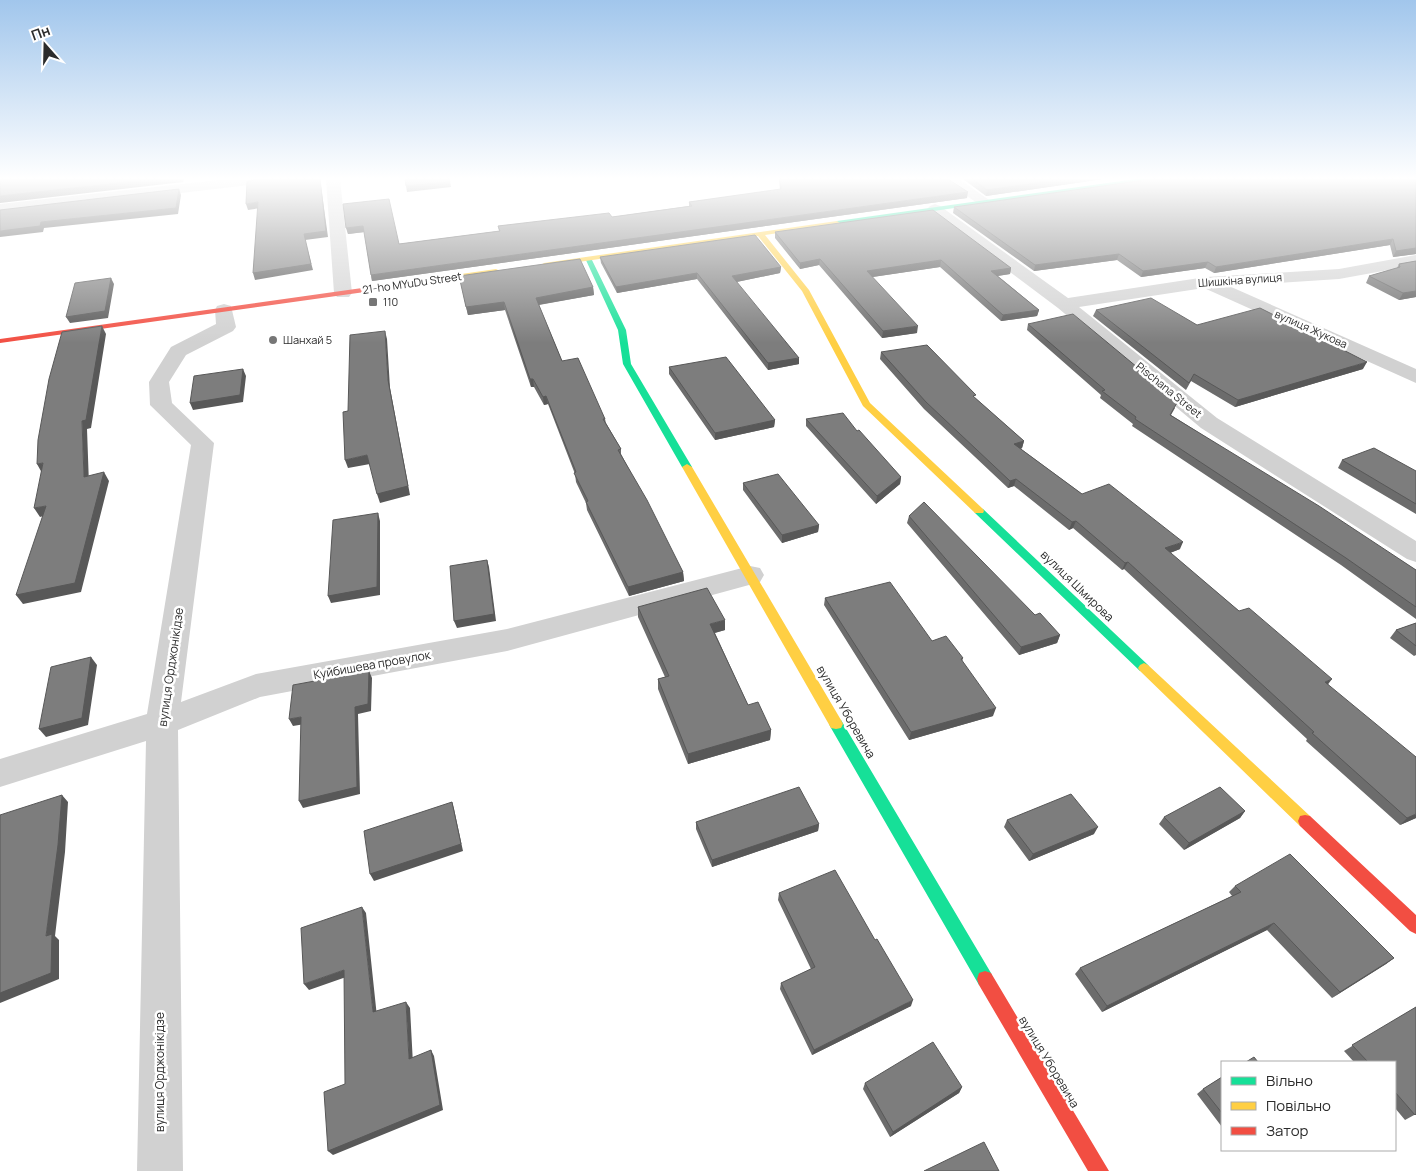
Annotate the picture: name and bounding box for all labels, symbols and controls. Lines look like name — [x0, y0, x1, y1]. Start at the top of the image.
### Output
north arrow — [20, 20, 70, 70]
text: Пн — [28, 20, 52, 44]
street label: 21-ho MYuDu Street — [361, 268, 463, 297]
street label: Шишкіна вулиця — [1197, 269, 1283, 290]
place label: 110 — [383, 294, 398, 309]
marker: 110 — [367, 296, 379, 308]
street label: вулиця Жукова — [1272, 306, 1350, 351]
place label: Шанхай 5 — [283, 332, 332, 347]
marker: Шанхай 5 — [267, 334, 279, 346]
street label: Pischana Street — [1133, 358, 1205, 421]
street label: вулиця Шмирова — [1037, 546, 1118, 625]
street label: вулиця Орджонікідзе — [154, 606, 187, 727]
street label: Куйбишева провулок — [312, 646, 433, 683]
street label: вулиця Уборевича — [813, 662, 880, 761]
street label: вулиця Орджонікідзе — [151, 1012, 168, 1132]
street label: вулиця Уборевича — [1015, 1013, 1084, 1111]
legend — [1221, 1061, 1396, 1151]
text: Вільно — [1266, 1070, 1313, 1091]
text: Повільно — [1266, 1095, 1331, 1116]
text: Затор — [1266, 1120, 1309, 1141]

